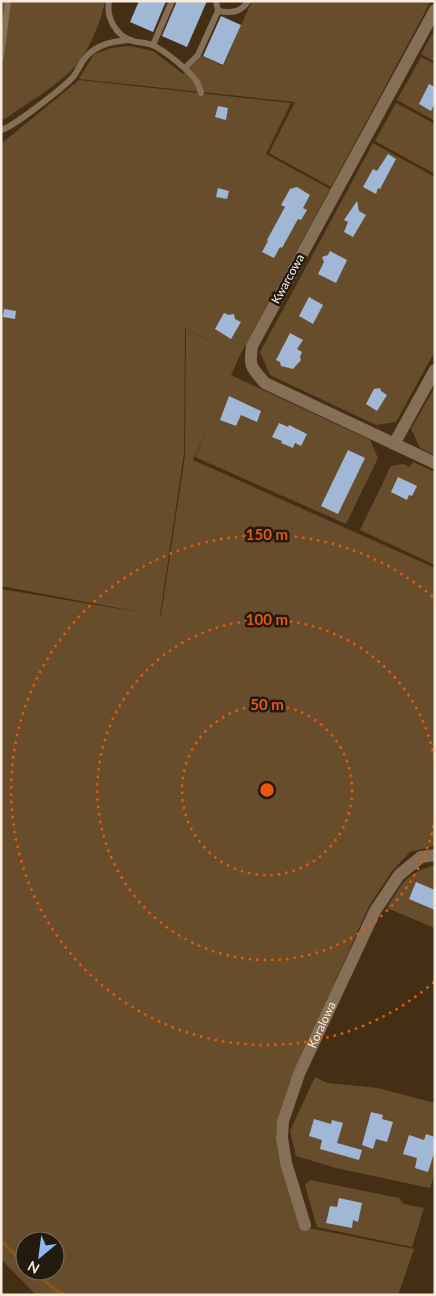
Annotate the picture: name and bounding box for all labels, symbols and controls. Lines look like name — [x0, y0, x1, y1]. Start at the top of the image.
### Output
street label: Kwarcowa — [268, 251, 307, 306]
text: 150 m — [246, 525, 288, 543]
text: 100 m — [246, 610, 288, 628]
text: 50 m — [250, 695, 284, 713]
centre of rings — [258, 781, 276, 799]
street label: Koralowa — [304, 999, 339, 1050]
north arrow — [15, 1231, 65, 1281]
text: N — [25, 1258, 42, 1278]

